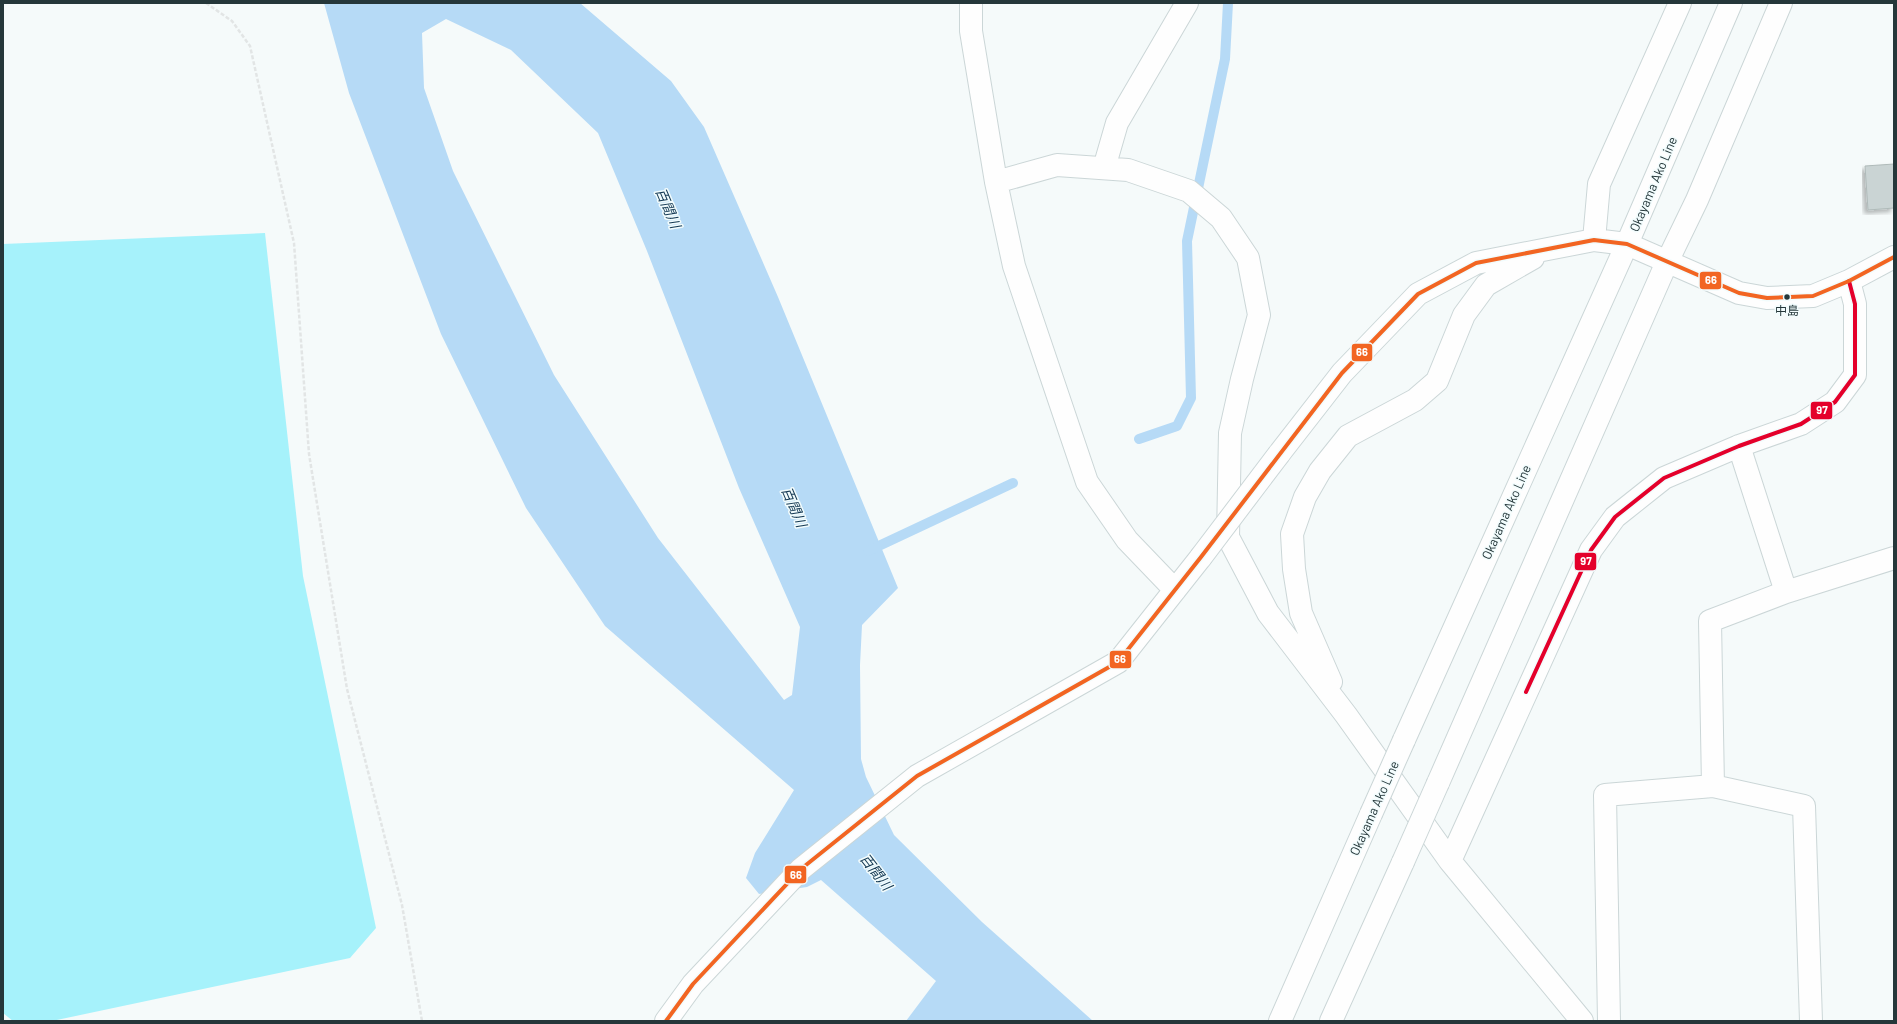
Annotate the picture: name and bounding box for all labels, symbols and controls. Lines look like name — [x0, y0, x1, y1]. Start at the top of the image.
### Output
street label: Okayama Ako Line — [1626, 134, 1680, 234]
water label: 百間川 — [652, 185, 685, 232]
line badge: 66 — [1699, 271, 1722, 290]
text: 66 — [1705, 273, 1717, 286]
marker: 中島 — [1782, 292, 1792, 302]
place label: 中島 — [1775, 303, 1799, 317]
line badge: 66 — [1351, 343, 1373, 362]
text: 66 — [1356, 345, 1368, 358]
line badge: 97 — [1810, 401, 1833, 420]
text: 97 — [1816, 403, 1828, 416]
street label: Okayama Ako Line — [1478, 462, 1534, 562]
water label: 百間川 — [778, 484, 811, 531]
line badge: 97 — [1574, 552, 1597, 571]
text: 97 — [1580, 554, 1592, 567]
line badge: 66 — [1109, 650, 1132, 669]
text: 66 — [1114, 652, 1126, 665]
street label: Okayama Ako Line — [1346, 758, 1402, 858]
water label: 百間川 — [857, 850, 897, 895]
line badge: 66 — [784, 865, 807, 884]
text: 66 — [790, 868, 802, 881]

